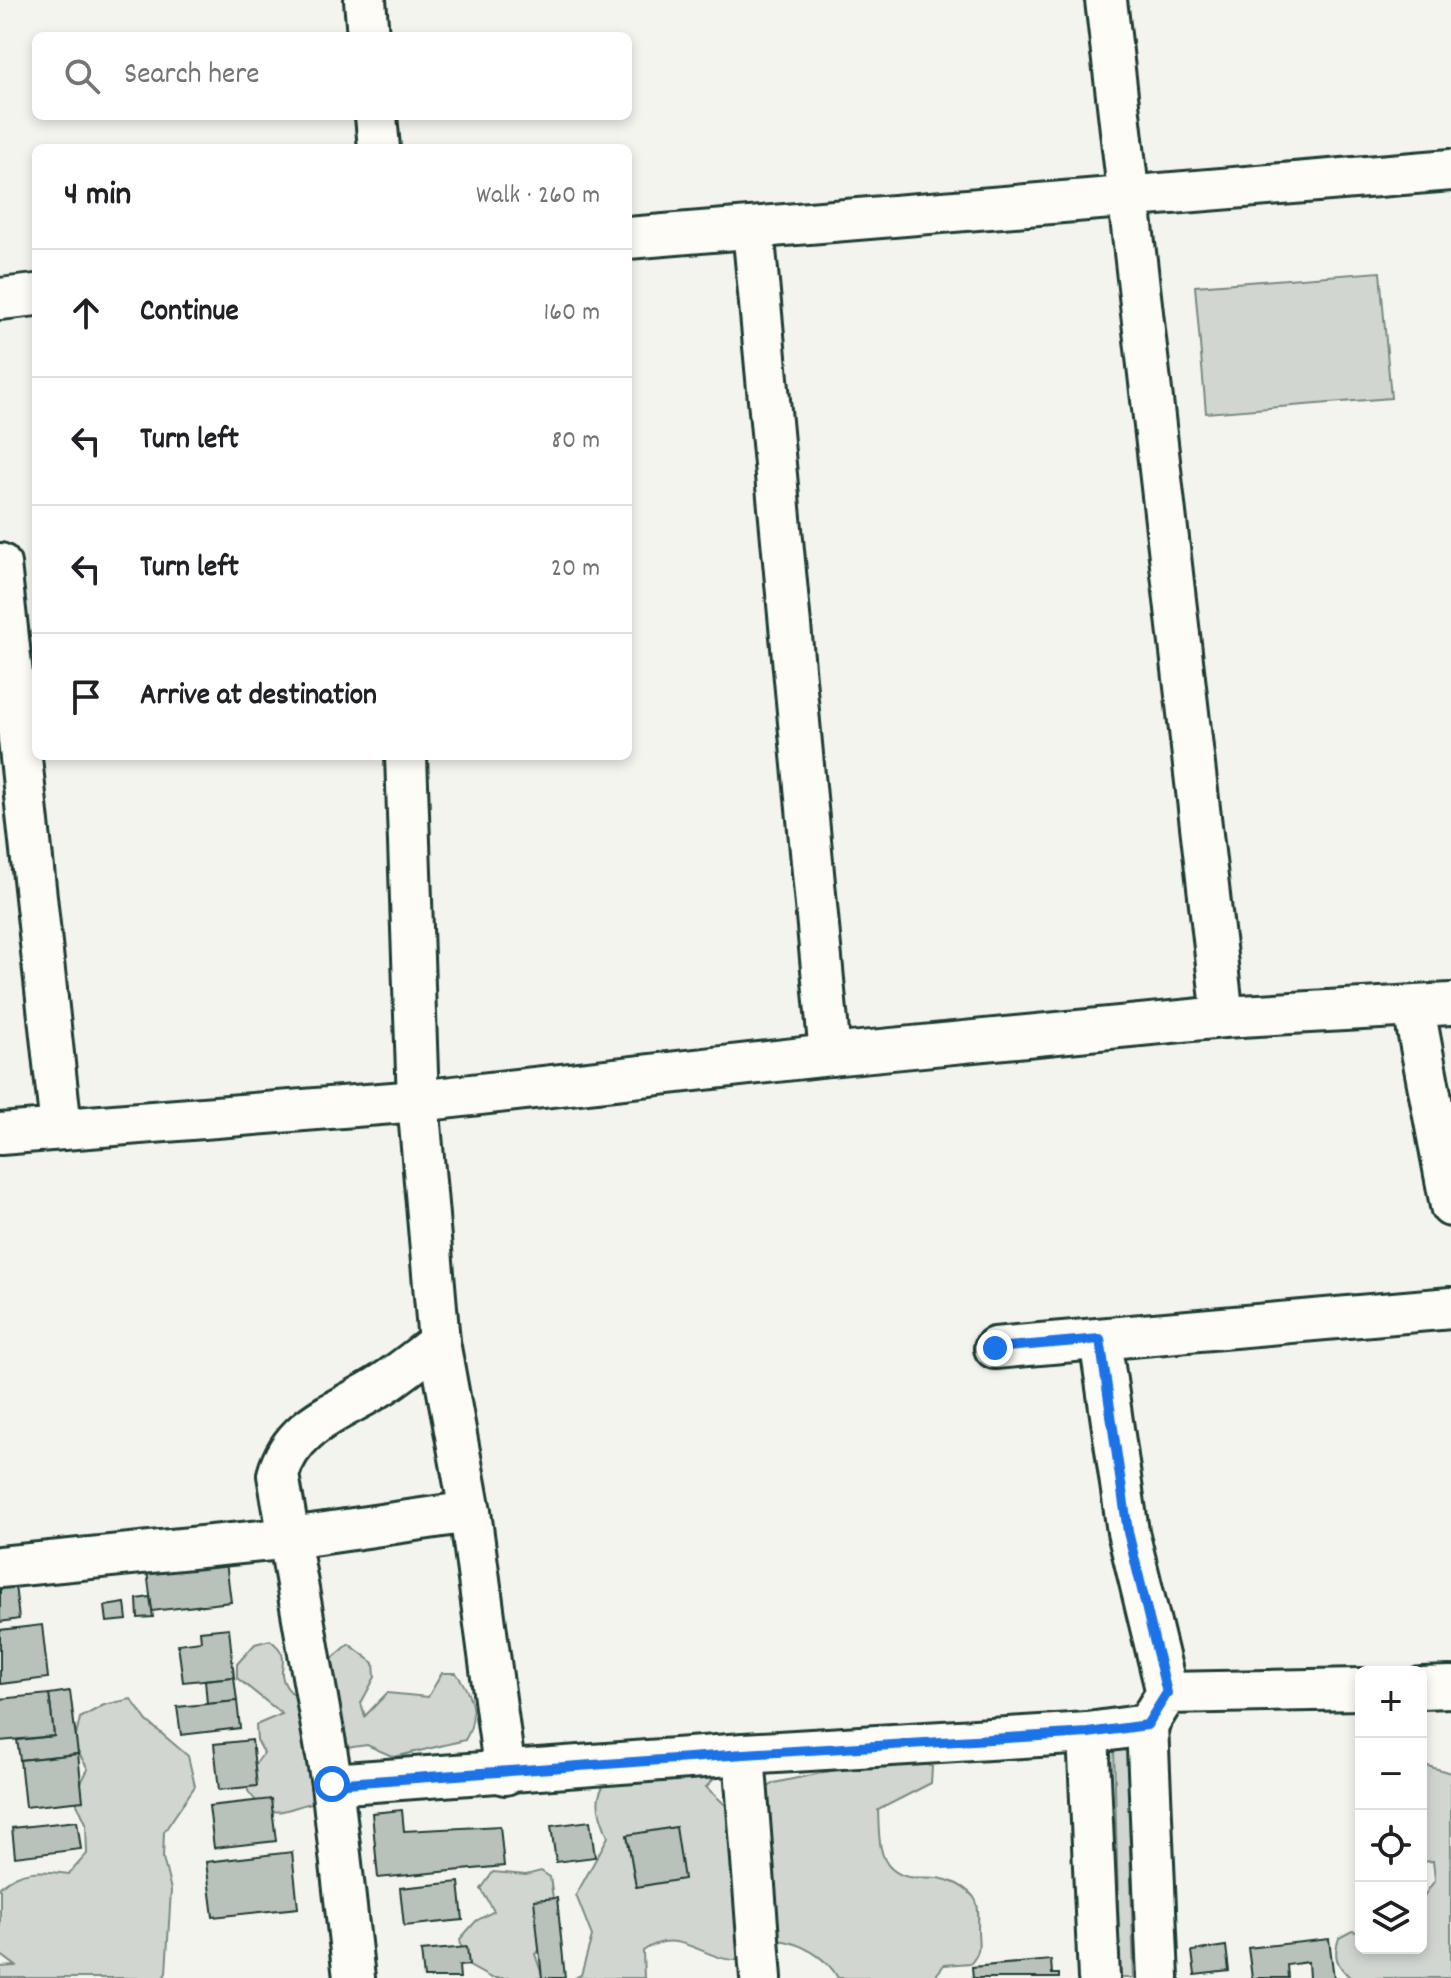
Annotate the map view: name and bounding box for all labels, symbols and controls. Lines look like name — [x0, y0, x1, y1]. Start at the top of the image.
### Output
search box — [32, 32, 632, 120]
icon: search — [60, 54, 104, 98]
text: Search here — [124, 55, 260, 98]
text: 4 min — [64, 172, 131, 221]
text: Walk · 260 m — [476, 178, 600, 215]
icon: ahead — [64, 291, 108, 335]
text: Continue — [140, 292, 239, 335]
text: 160 m — [544, 295, 600, 332]
icon: left — [64, 419, 108, 463]
text: Turn left — [140, 420, 239, 463]
text: 80 m — [552, 423, 600, 460]
icon: left — [64, 547, 108, 591]
text: Turn left — [140, 548, 239, 591]
text: 20 m — [551, 551, 600, 588]
icon: arrive — [64, 675, 108, 719]
text: Arrive at destination — [140, 676, 377, 719]
route end — [977, 1330, 1013, 1366]
map controls — [1355, 1666, 1427, 1954]
button: + — [1355, 1666, 1427, 1738]
button: − — [1355, 1738, 1427, 1810]
route start — [314, 1766, 350, 1802]
button: locate — [1355, 1810, 1427, 1882]
button: layers — [1355, 1882, 1427, 1954]

